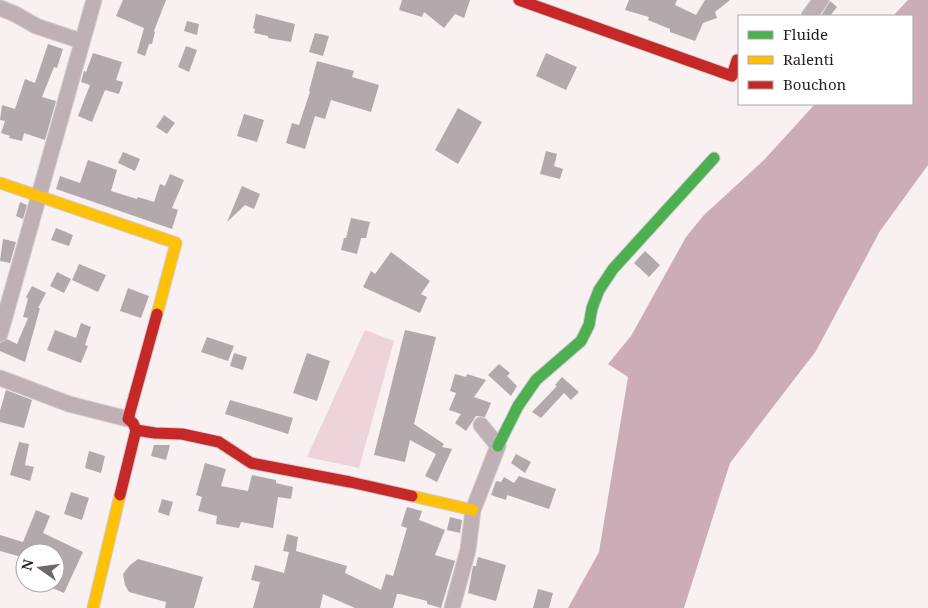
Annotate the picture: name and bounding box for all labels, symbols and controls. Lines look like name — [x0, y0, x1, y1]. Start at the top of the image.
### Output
legend — [738, 15, 913, 105]
text: Fluide — [783, 24, 828, 44]
text: Ralenti — [783, 49, 834, 69]
text: Bouchon — [783, 74, 847, 94]
north arrow — [15, 543, 65, 593]
text: N — [16, 557, 37, 572]

